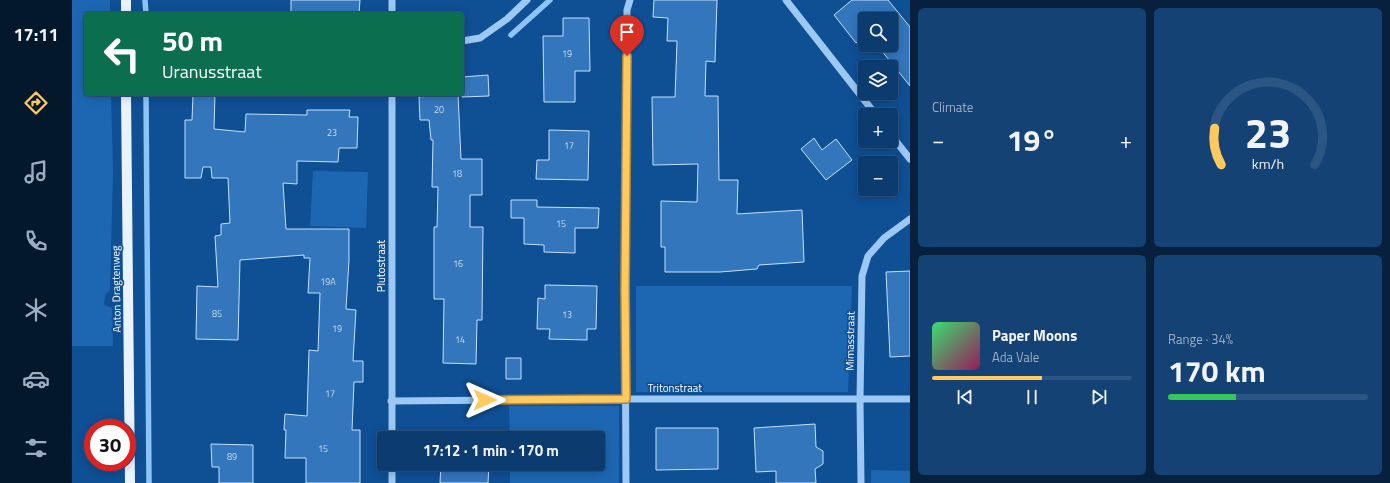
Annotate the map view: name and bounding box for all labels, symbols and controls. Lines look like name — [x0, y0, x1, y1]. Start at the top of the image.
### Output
map controls — [858, 12, 898, 196]
button: search — [858, 12, 898, 52]
pin — [610, 15, 644, 56]
text: 50 m — [162, 19, 223, 62]
text: 17:11 — [14, 21, 58, 48]
icon: arrive — [616, 21, 638, 43]
icon: left — [96, 28, 148, 80]
house number: 19 — [562, 47, 572, 60]
text: Uranusstraat — [162, 58, 262, 85]
button: layers — [858, 60, 898, 100]
icon: directions — [22, 89, 50, 117]
text: Climate — [932, 97, 973, 117]
text: 23 — [1245, 101, 1291, 164]
house number: 20 — [434, 103, 444, 116]
button: + — [858, 108, 898, 148]
text: 19° — [1007, 117, 1057, 163]
text: − — [932, 123, 944, 157]
text: + — [1120, 123, 1132, 157]
house number: 23 — [327, 126, 337, 139]
house number: 17 — [564, 139, 574, 152]
text: km/h — [1252, 153, 1284, 175]
button: − — [858, 156, 898, 196]
icon: music — [22, 158, 50, 186]
house number: 18 — [452, 167, 462, 180]
house number: 15 — [556, 217, 566, 230]
icon: phone — [22, 227, 50, 255]
street label: Plutostraat — [373, 240, 389, 292]
street label: Anton Dragtenweg — [107, 245, 125, 333]
house number: 16 — [453, 257, 463, 270]
house number: 19A — [320, 275, 336, 288]
icon: climate — [22, 296, 50, 324]
house number: 85 — [212, 307, 222, 320]
house number: 13 — [562, 308, 572, 321]
street label: Mimasstraat — [841, 311, 859, 371]
house number: 19 — [332, 322, 342, 335]
text: Paper Moons — [992, 324, 1077, 347]
text: Range · 34% — [1168, 329, 1233, 349]
house number: 14 — [455, 333, 465, 346]
text: Ada Vale — [992, 347, 1039, 367]
text: 170 km — [1168, 348, 1266, 394]
icon: car — [22, 365, 50, 393]
position arrow — [464, 379, 506, 421]
street label: Tritonstraat — [648, 380, 702, 396]
icon: previous — [954, 386, 976, 408]
icon: pause — [1021, 386, 1043, 408]
icon: next — [1088, 386, 1110, 408]
house number: 17 — [325, 387, 335, 400]
speed limit sign: 30 — [84, 419, 136, 471]
icon: filters — [22, 434, 50, 462]
text: 17:12 · 1 min · 170 m — [423, 439, 559, 462]
house number: 15 — [318, 442, 328, 455]
house number: 89 — [227, 450, 237, 463]

